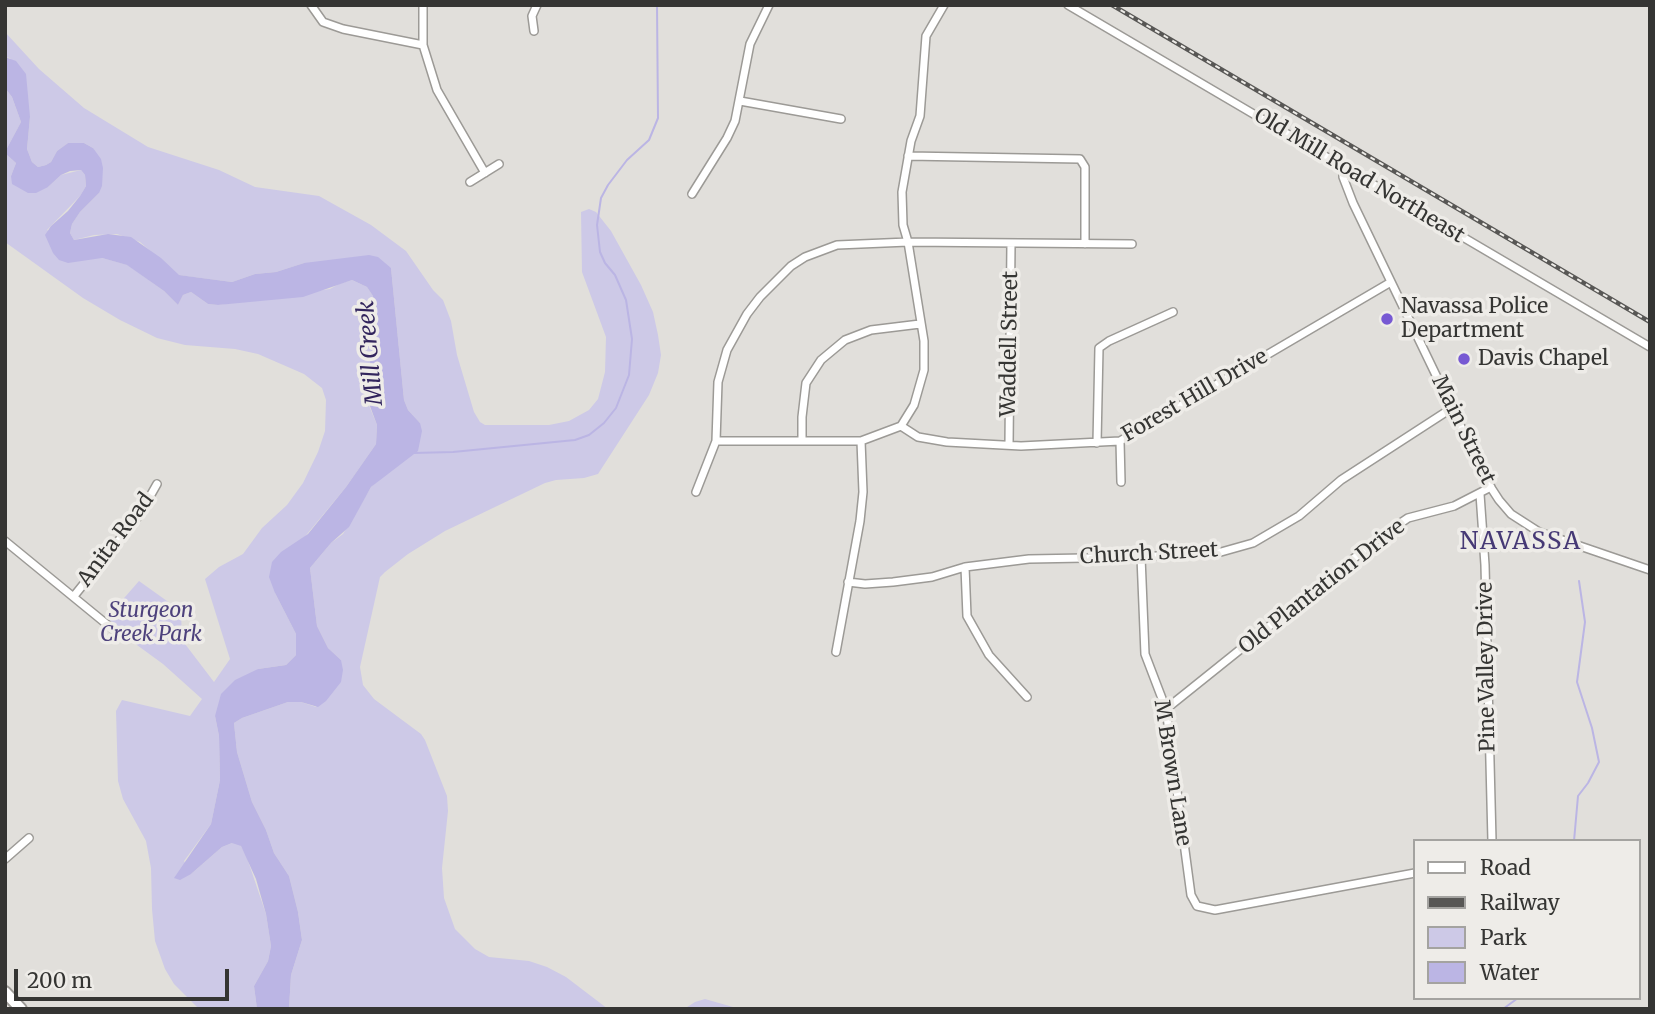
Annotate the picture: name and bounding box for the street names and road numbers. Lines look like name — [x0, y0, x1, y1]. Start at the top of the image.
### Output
street label: Old Mill Road Northeast — [1249, 103, 1469, 249]
street label: Waddell Street — [996, 271, 1024, 417]
street label: Forest Hill Drive — [1118, 344, 1272, 448]
street label: Main Street — [1426, 372, 1500, 488]
street label: Anita Road — [73, 488, 159, 592]
street label: Old Plantation Drive — [1234, 514, 1410, 660]
street label: Church Street — [1079, 538, 1219, 570]
street label: Pine Valley Drive — [1473, 582, 1501, 752]
street label: M Brown Lane — [1148, 698, 1196, 848]

